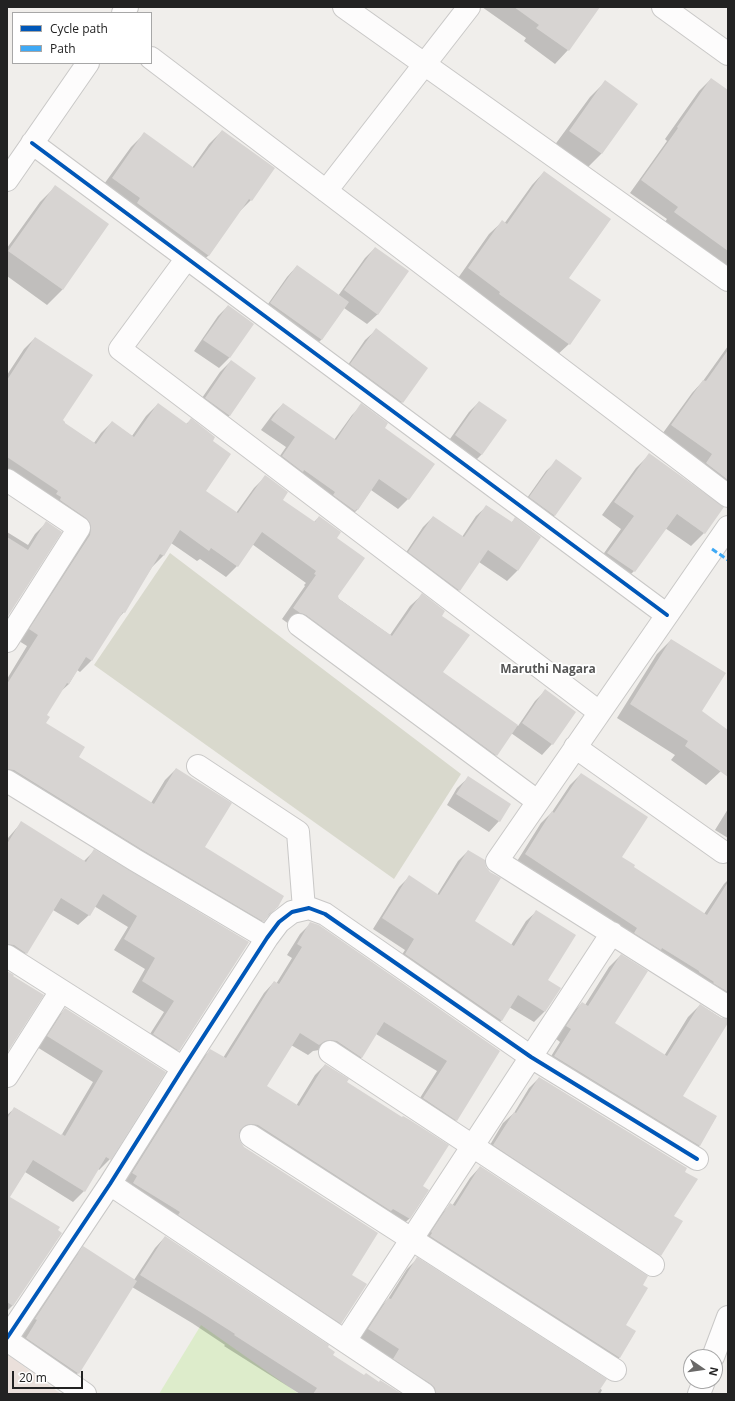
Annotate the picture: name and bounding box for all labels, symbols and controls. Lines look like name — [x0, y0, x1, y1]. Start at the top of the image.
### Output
legend — [12, 12, 152, 64]
text: Cycle path — [50, 20, 108, 37]
text: Path — [50, 40, 76, 57]
district label: Maruthi Nagara — [500, 663, 596, 677]
north arrow — [683, 1349, 723, 1389]
scale bar — [14, 1363, 85, 1389]
text: N — [706, 1366, 723, 1378]
text: 20 m — [19, 1369, 47, 1386]

